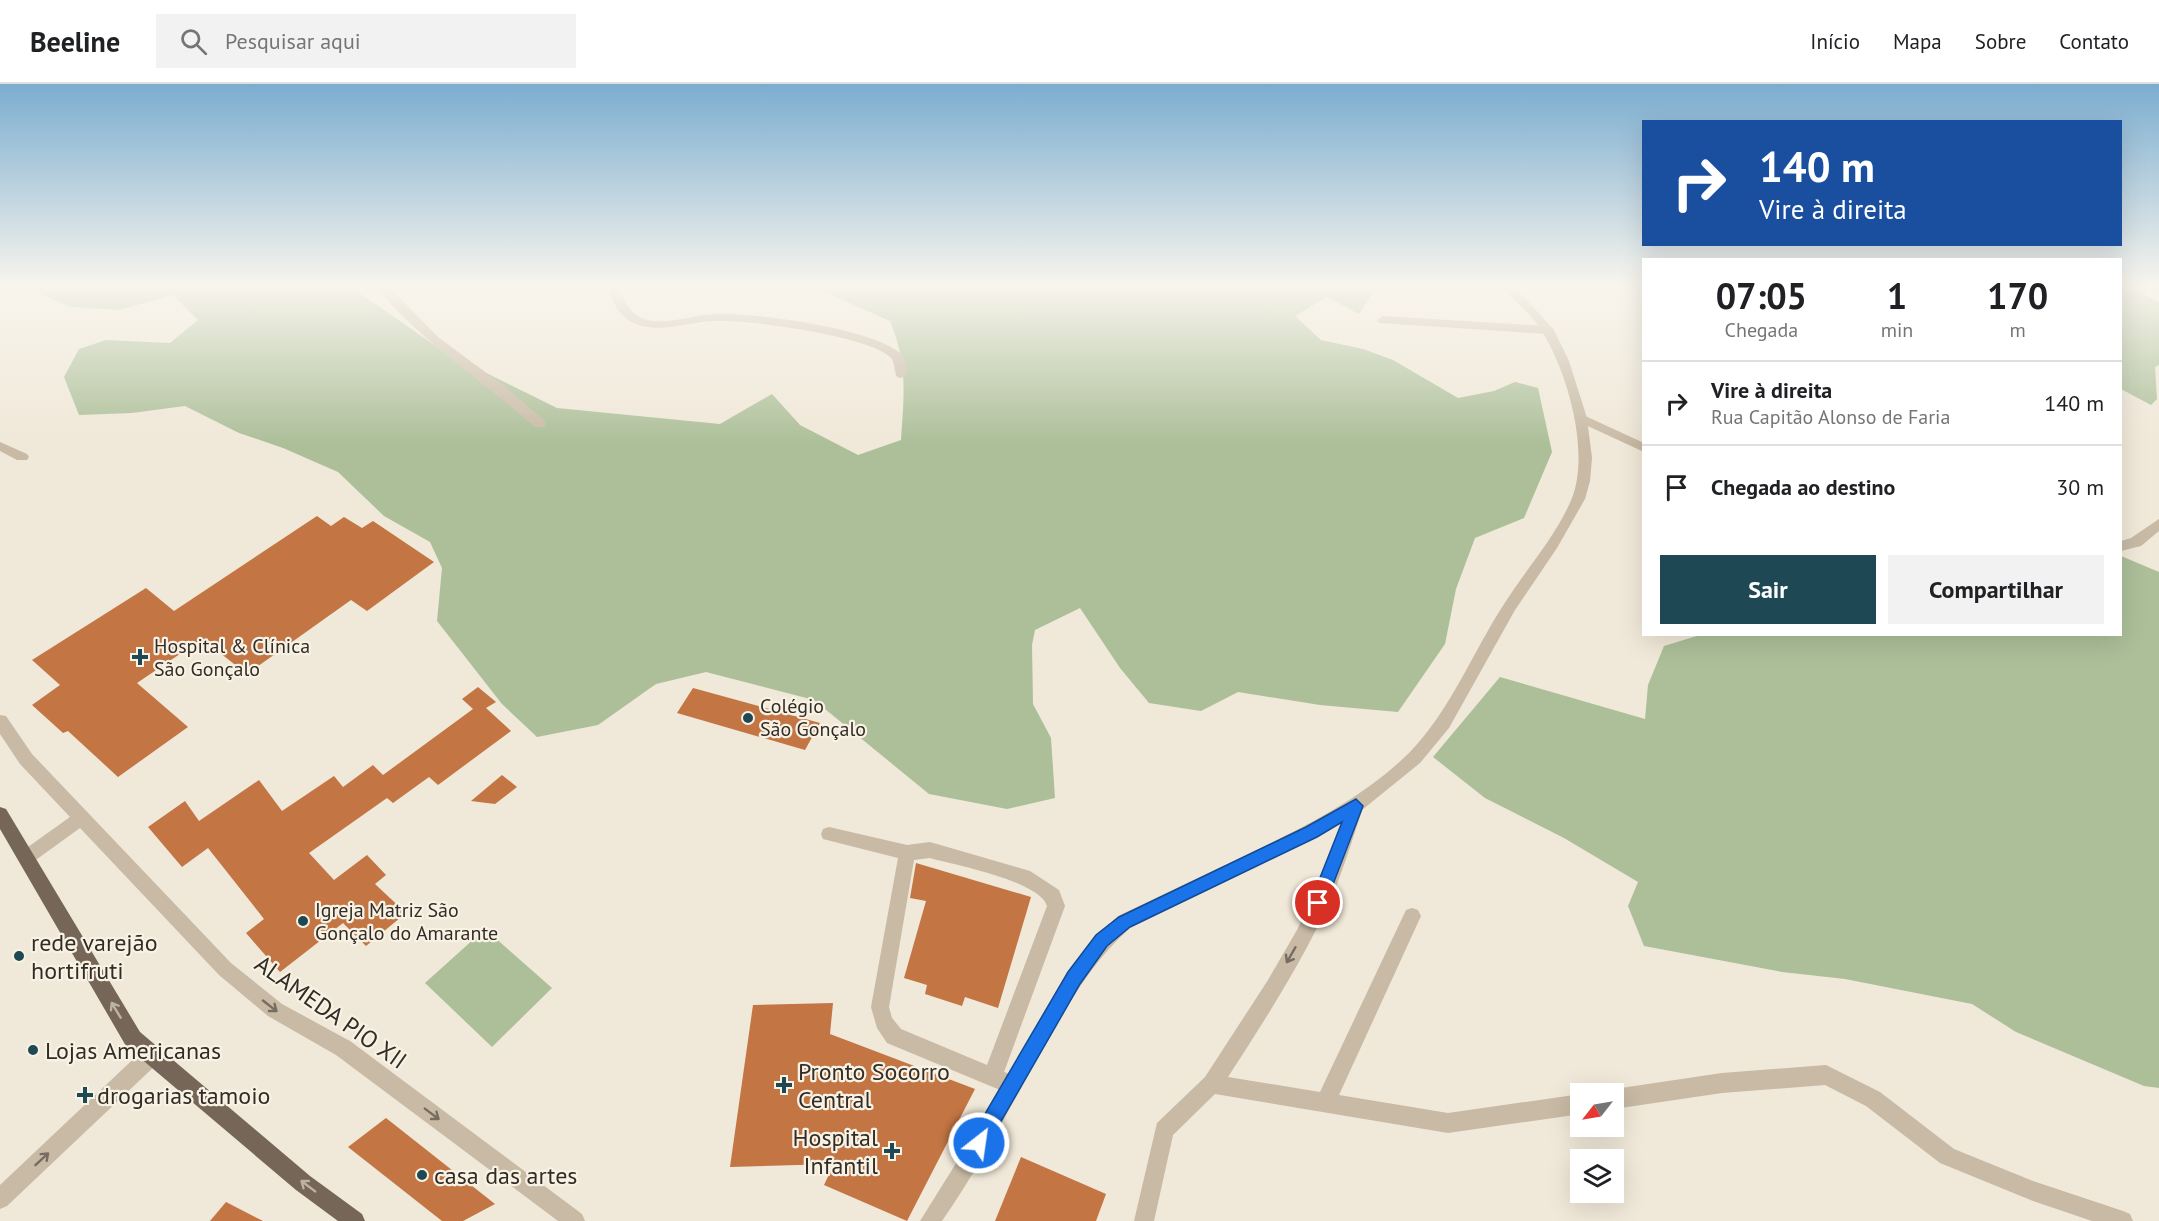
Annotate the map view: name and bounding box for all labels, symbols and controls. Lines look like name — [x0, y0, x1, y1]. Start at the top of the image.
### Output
search box — [156, 14, 576, 68]
text: Beeline — [30, 23, 120, 60]
icon: search — [177, 25, 210, 58]
text: Pesquisar aqui — [225, 27, 361, 55]
text: Início — [1810, 28, 1860, 55]
text: Mapa — [1893, 28, 1942, 55]
text: Sobre — [1975, 28, 2026, 55]
text: Contato — [2059, 28, 2129, 55]
text: 140 m — [1759, 139, 1875, 194]
icon: right — [1660, 144, 1738, 222]
text: Vire à direita — [1759, 192, 1907, 226]
text: 07:05 — [1716, 272, 1807, 319]
text: 1 — [1887, 272, 1907, 319]
text: 170 — [1987, 272, 2048, 319]
text: Chegada — [1725, 317, 1798, 343]
text: min — [1881, 317, 1913, 343]
text: m — [2010, 317, 2026, 343]
text: Vire à direita — [1711, 376, 1832, 404]
icon: right — [1660, 387, 1693, 420]
text: 140 m — [2044, 389, 2104, 417]
text: Rua Capitão Alonso de Faria — [1711, 404, 1950, 430]
icon: arrive — [1660, 471, 1693, 504]
text: Chegada ao destino — [1711, 473, 1895, 501]
text: 30 m — [2056, 473, 2104, 501]
button: Sair — [1660, 555, 1876, 624]
button: Compartilhar — [1888, 555, 2104, 624]
place label: Hospital & Clínica São Gonçalo — [154, 633, 310, 682]
marker: Hospital & Clínica São Gonçalo — [131, 648, 149, 666]
place label: Colégio São Gonçalo — [760, 693, 866, 742]
marker: Colégio São Gonçalo — [741, 711, 755, 725]
pin — [1292, 877, 1343, 928]
icon: arrive — [1301, 886, 1334, 919]
place label: Igreja Matriz São Gonçalo do Amarante — [315, 897, 498, 946]
marker: Igreja Matriz São Gonçalo do Amarante — [296, 914, 310, 928]
place label: rede varejão hortifruti — [31, 927, 158, 986]
one-way arrow — [1285, 947, 1297, 964]
street label: ALAMEDA PIO XII — [249, 948, 413, 1076]
marker: rede varejão hortifruti — [12, 949, 26, 963]
one-way arrow — [262, 999, 278, 1012]
one-way arrow — [109, 1002, 121, 1019]
place label: Lojas Americanas — [45, 1035, 221, 1066]
marker: Lojas Americanas — [26, 1043, 40, 1057]
place label: Pronto Socorro Central — [798, 1056, 950, 1115]
marker: Pronto Socorro Central — [775, 1076, 793, 1094]
place label: drogarias tamoio — [97, 1080, 270, 1111]
north arrow — [1570, 1083, 1624, 1137]
map controls — [1570, 1083, 1624, 1203]
marker: drogarias tamoio — [78, 1088, 92, 1102]
one-way arrow — [423, 1108, 439, 1121]
position arrow — [947, 1111, 1011, 1175]
place label: Hospital Infantil — [792, 1122, 878, 1181]
marker: Hospital Infantil — [883, 1142, 901, 1160]
button: layers — [1570, 1149, 1624, 1203]
one-way arrow — [35, 1151, 50, 1166]
place label: casa das artes — [434, 1160, 577, 1191]
marker: casa das artes — [415, 1168, 429, 1182]
one-way arrow — [300, 1180, 316, 1193]

